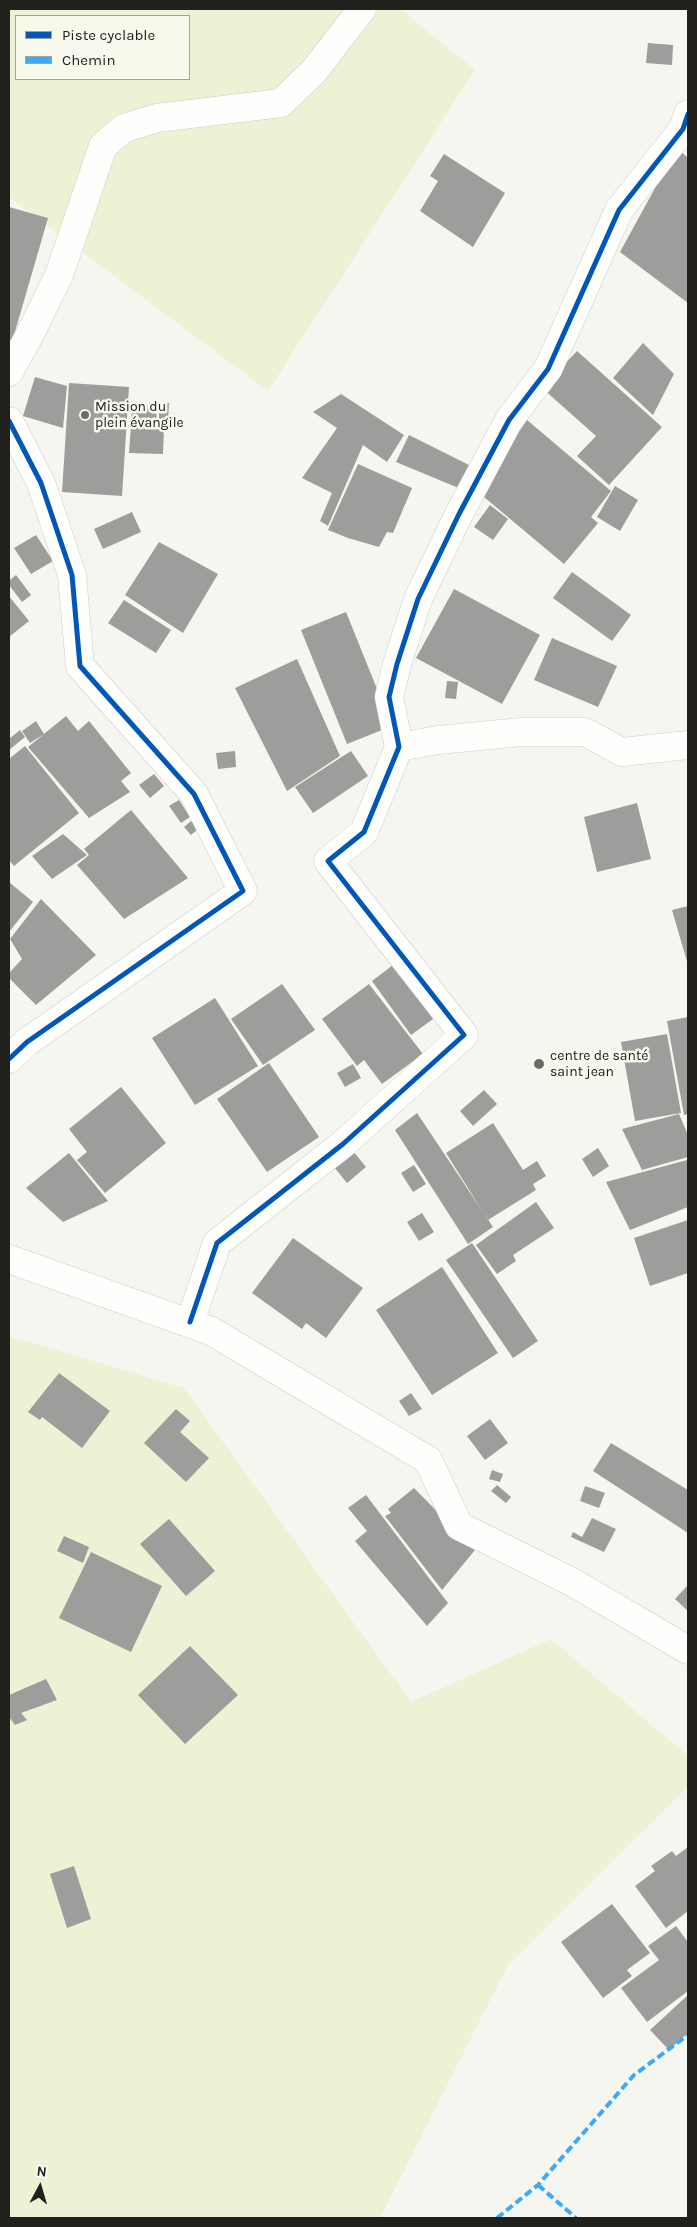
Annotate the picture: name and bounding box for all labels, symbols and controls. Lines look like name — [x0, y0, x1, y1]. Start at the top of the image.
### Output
legend — [15, 15, 190, 80]
text: Piste cyclable — [62, 26, 155, 44]
text: Chemin — [62, 51, 116, 69]
place label: Mission du plein évangile — [95, 399, 184, 432]
marker: Mission du plein évangile — [79, 409, 91, 421]
place label: centre de santé saint jean — [550, 1048, 648, 1080]
marker: centre de santé saint jean — [532, 1057, 546, 1071]
north arrow — [15, 2162, 65, 2212]
text: N — [36, 2163, 47, 2181]

